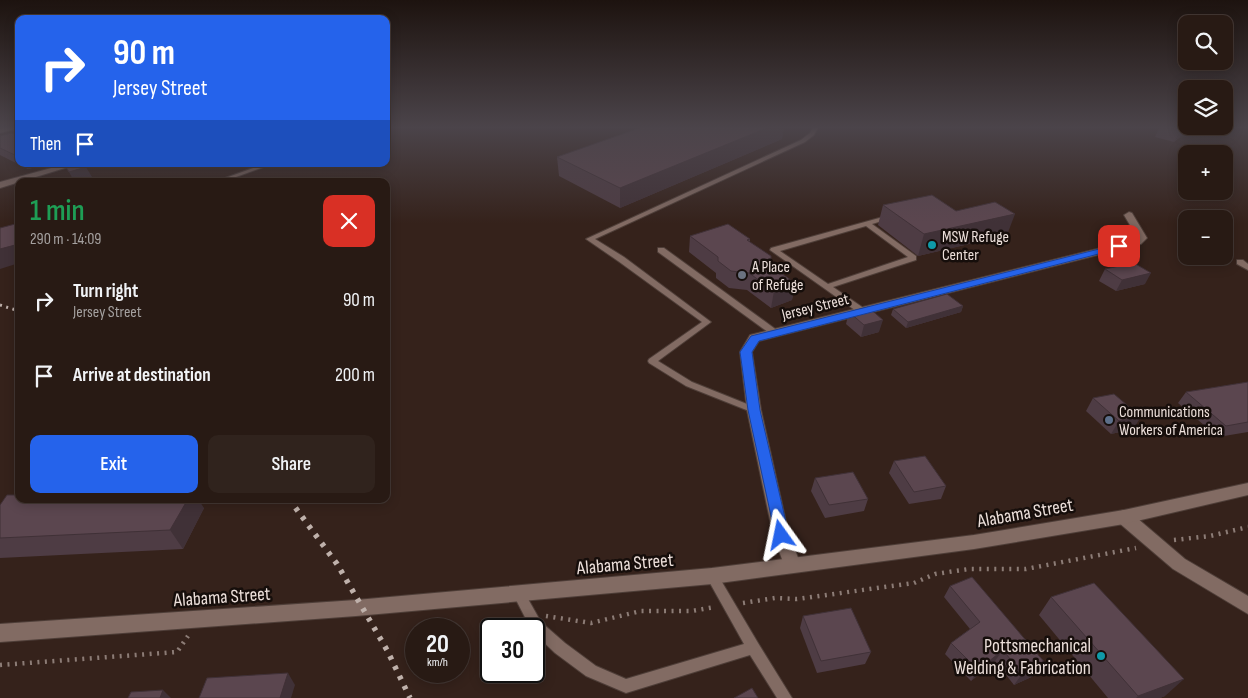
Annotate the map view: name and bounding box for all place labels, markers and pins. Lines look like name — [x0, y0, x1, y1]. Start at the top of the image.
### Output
pin — [1098, 225, 1140, 267]
place label: MSW Refuge Center — [942, 228, 1009, 265]
marker: MSW Refuge Center — [926, 239, 938, 251]
place label: A Place of Refuge — [751, 258, 803, 295]
marker: A Place of Refuge — [736, 269, 748, 281]
place label: Communications Workers of America — [1119, 403, 1223, 440]
marker: Communications Workers of America — [1103, 414, 1115, 426]
place label: Pottsmechanical Welding & Fabrication — [954, 635, 1091, 680]
marker: Pottsmechanical Welding & Fabrication — [1095, 650, 1107, 662]

